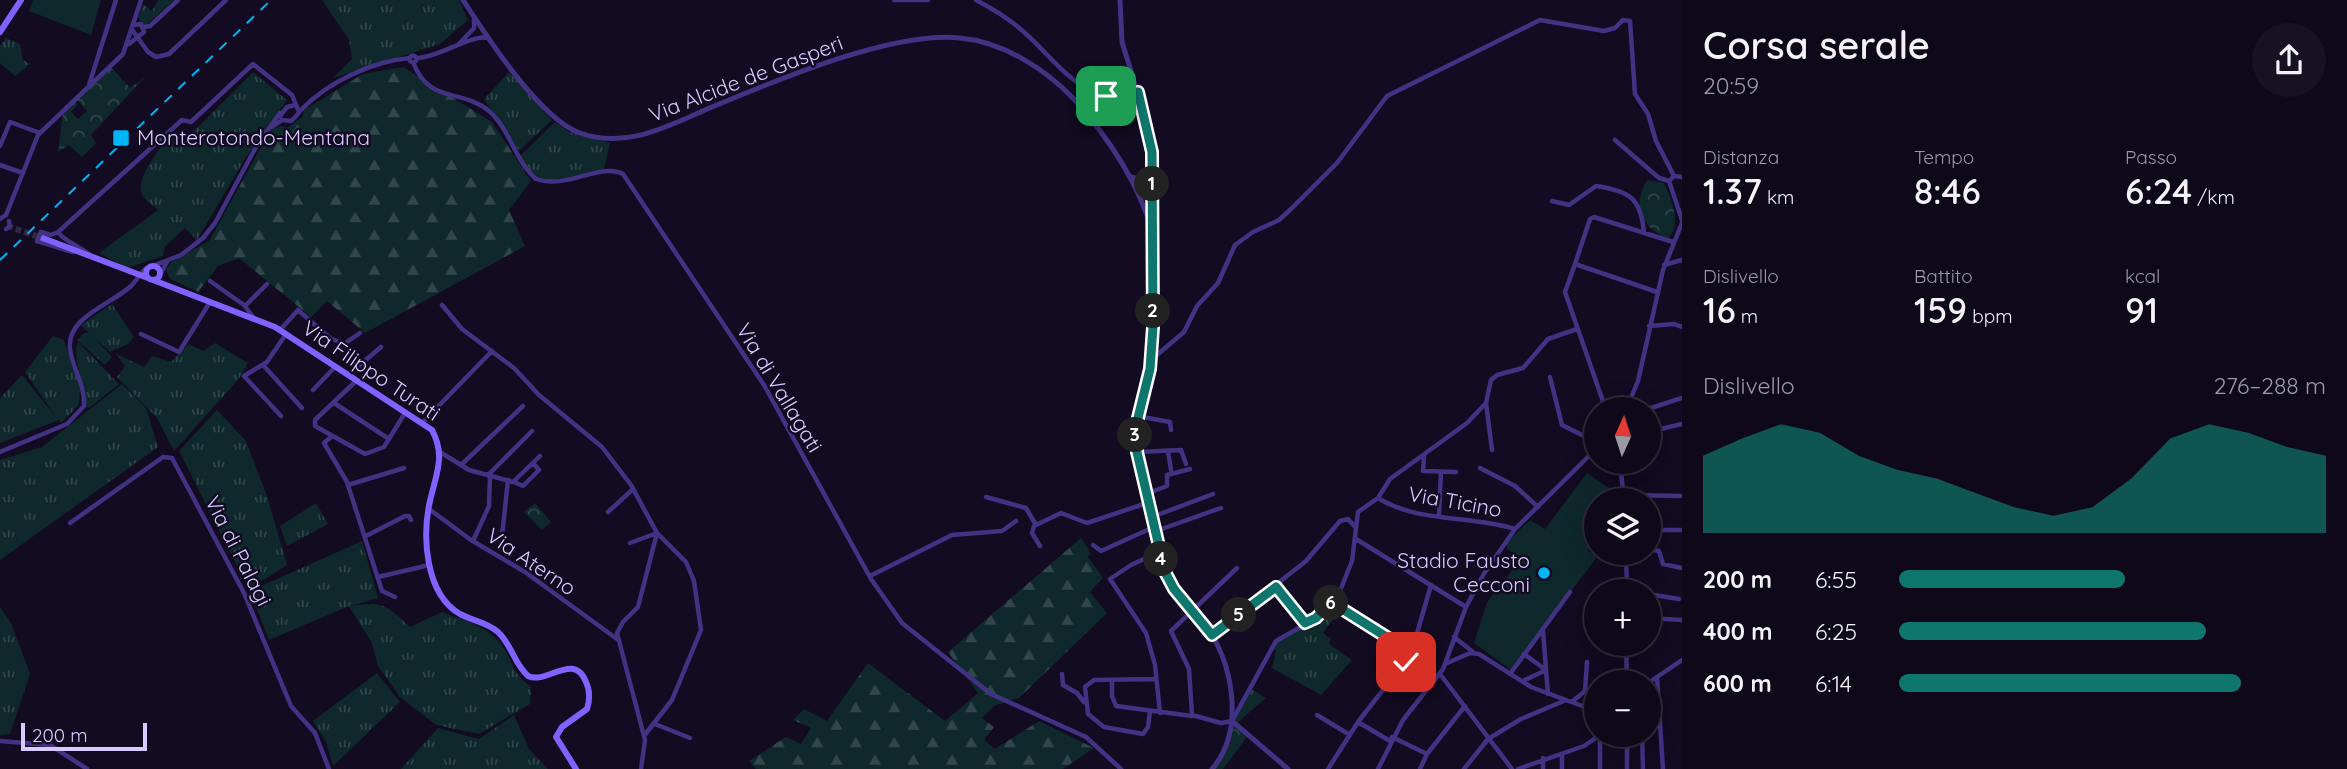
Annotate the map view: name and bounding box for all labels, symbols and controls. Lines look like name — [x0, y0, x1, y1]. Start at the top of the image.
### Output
text: Corsa serale — [1703, 21, 1930, 69]
button: share — [2252, 23, 2326, 97]
street label: Via Alcide de Gasperi — [645, 29, 846, 127]
pin — [1076, 66, 1136, 126]
text: 20:59 — [1703, 71, 1759, 100]
icon: arrive — [1087, 77, 1125, 115]
place label: Monterotondo-Mentana — [137, 124, 370, 150]
marker: Monterotondo-Mentana — [111, 128, 131, 148]
text: Distanza — [1703, 145, 1779, 169]
text: Tempo — [1914, 145, 1974, 169]
text: Passo — [2125, 145, 2177, 169]
pin: 1 — [1134, 166, 1170, 202]
text: 1.37 — [1703, 169, 1762, 213]
text: 8:46 — [1914, 169, 1981, 213]
text: 6:24 — [2125, 169, 2192, 213]
text: 1 — [1148, 171, 1155, 195]
text: km — [1762, 185, 1794, 209]
text: /km — [2192, 185, 2235, 209]
text: Dislivello — [1703, 264, 1779, 288]
text: Battito — [1914, 264, 1973, 288]
text: kcal — [2125, 264, 2160, 288]
text: 16 — [1703, 288, 1736, 332]
text: 159 — [1914, 288, 1967, 332]
text: 91 — [2125, 288, 2158, 332]
pin: 2 — [1136, 294, 1170, 328]
text: 2 — [1147, 298, 1158, 322]
text: m — [1736, 304, 1758, 328]
text: bpm — [1967, 304, 2013, 328]
street label: Via Filippo Turati — [298, 314, 445, 426]
street label: Via di Vallagati — [731, 318, 829, 457]
text: Dislivello — [1703, 371, 1795, 400]
text: 276–288 m — [2214, 371, 2326, 400]
north arrow — [1584, 397, 1661, 474]
map controls — [1584, 397, 1661, 747]
pin: 3 — [1118, 418, 1152, 452]
text: 3 — [1129, 422, 1140, 446]
street label: Via Ticino — [1406, 480, 1504, 522]
button: layers — [1584, 488, 1661, 565]
street label: Via di Palagi — [200, 491, 278, 610]
street label: Via Aterno — [482, 522, 581, 601]
pin: 4 — [1144, 542, 1178, 576]
text: 4 — [1155, 546, 1166, 570]
place label: Stadio Fausto Cecconi — [1397, 547, 1530, 597]
marker: Stadio Fausto Cecconi — [1536, 565, 1552, 581]
text: 200 m — [1703, 565, 1772, 594]
text: 6:55 — [1815, 565, 1857, 594]
button: + — [1584, 579, 1661, 656]
pin: 6 — [1314, 586, 1348, 620]
text: 6 — [1325, 590, 1336, 614]
pin: 5 — [1222, 598, 1256, 632]
text: 5 — [1233, 602, 1244, 626]
text: 400 m — [1703, 617, 1772, 646]
text: 6:25 — [1815, 617, 1857, 646]
pin — [1376, 632, 1436, 692]
icon: check — [1387, 643, 1425, 681]
text: 600 m — [1703, 669, 1772, 698]
text: 6:14 — [1815, 669, 1852, 698]
button: − — [1584, 670, 1661, 747]
scale bar — [21, 720, 147, 752]
text: 200 m — [32, 723, 88, 747]

